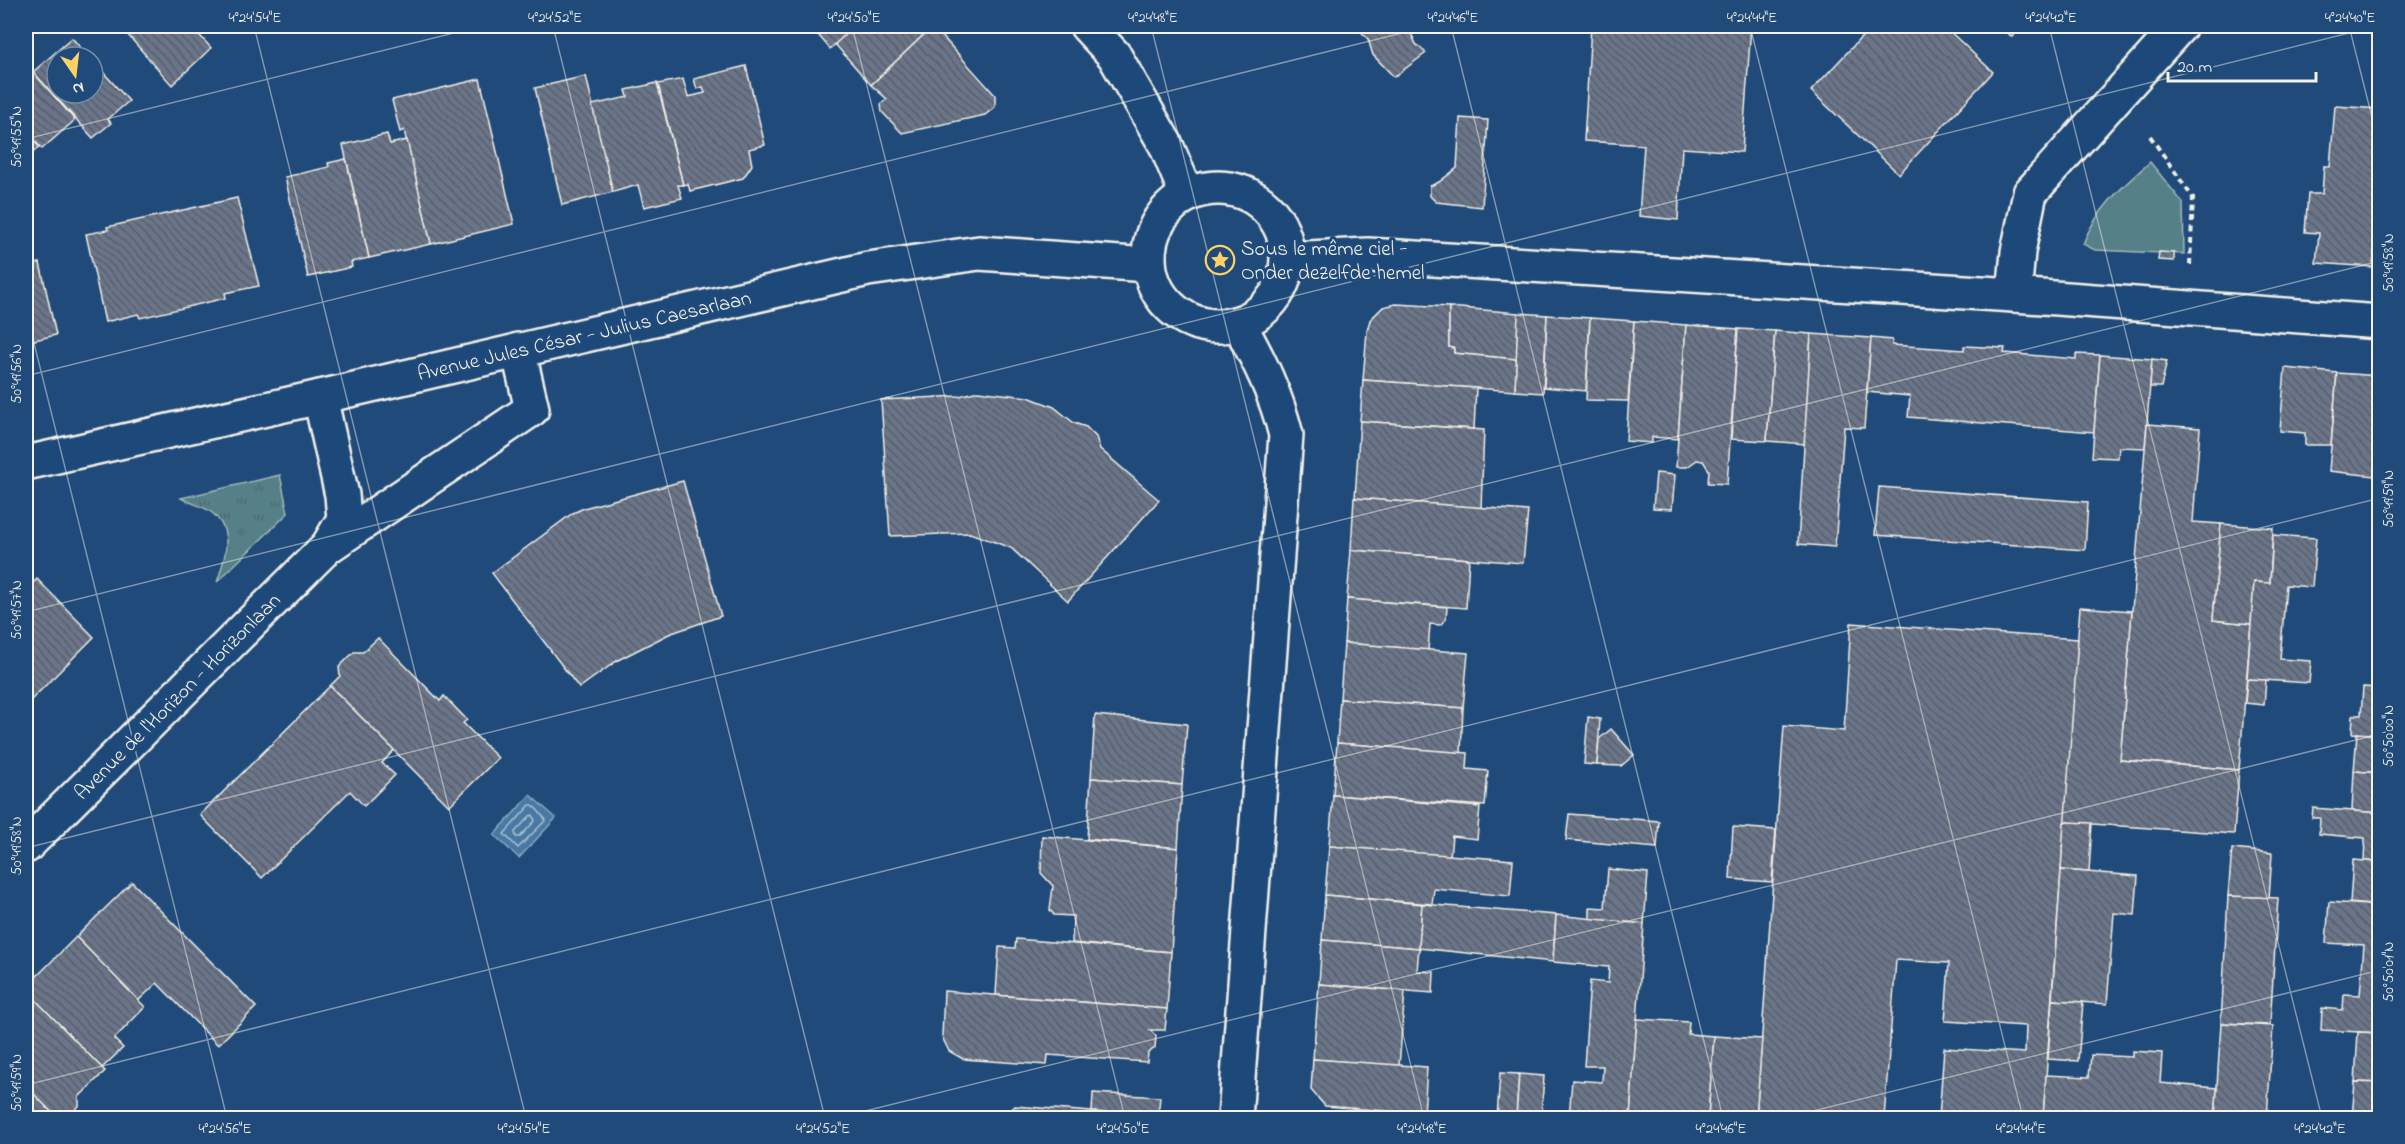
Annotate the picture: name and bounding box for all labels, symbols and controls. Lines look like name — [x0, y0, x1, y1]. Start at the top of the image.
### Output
text: 4°24'54"E — [229, 7, 281, 29]
text: 4°24'52"E — [528, 7, 582, 29]
text: 4°24'50"E — [827, 7, 881, 29]
text: 4°24'48"E — [1128, 7, 1178, 29]
text: 4°24'46"E — [1428, 7, 1478, 29]
text: 4°24'44"E — [1727, 7, 1777, 29]
text: 4°24'42"E — [2025, 7, 2077, 29]
text: 4°24'40"E — [2325, 7, 2375, 29]
north arrow — [45, 45, 105, 105]
scale bar — [2168, 45, 2316, 83]
text: 20 m — [2177, 55, 2212, 81]
text: N — [70, 75, 86, 101]
text: 50°49'55"N — [6, 106, 28, 168]
text: 50°49'58"N — [2378, 233, 2400, 293]
place label: Sous le même ciel - Onder dezelfde hemel — [1241, 235, 1425, 289]
place icon: Sous le même ciel - Onder dezelfde hemel — [1204, 244, 1236, 276]
street label: Avenue Jules César - Julius Caesarlaan — [415, 284, 754, 390]
text: 50°49'56"N — [6, 344, 28, 404]
text: 50°49'59"N — [2378, 470, 2400, 528]
text: 50°49'57"N — [6, 580, 28, 640]
street label: Avenue de l'Horizon - Horizonlaan — [68, 587, 289, 808]
text: 50°50'00"N — [2378, 705, 2400, 767]
text: 50°49'58"N — [6, 816, 28, 876]
text: 50°50'01"N — [2378, 942, 2400, 1002]
text: 50°49'59"N — [6, 1054, 28, 1112]
text: 4°24'56"E — [198, 1118, 252, 1140]
text: 4°24'54"E — [498, 1118, 550, 1140]
text: 4°24'52"E — [796, 1118, 850, 1140]
text: 4°24'50"E — [1096, 1118, 1150, 1140]
text: 4°24'48"E — [1397, 1118, 1447, 1140]
text: 4°24'46"E — [1696, 1118, 1746, 1140]
text: 4°24'44"E — [1996, 1118, 2046, 1140]
text: 4°24'42"E — [2294, 1118, 2346, 1140]

